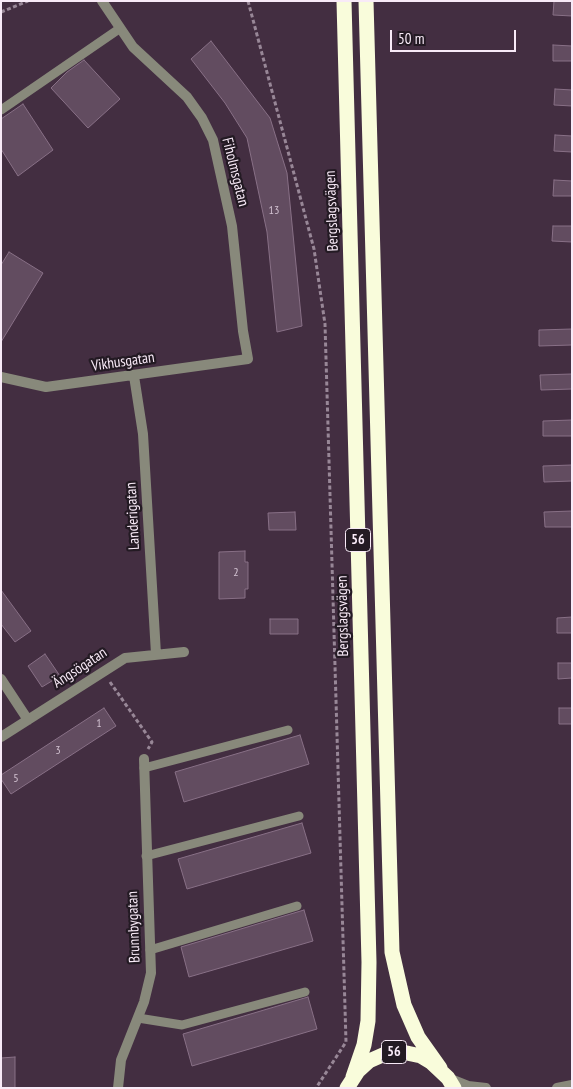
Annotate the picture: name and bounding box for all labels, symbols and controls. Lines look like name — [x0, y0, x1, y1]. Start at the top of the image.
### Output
scale bar — [393, 20, 519, 52]
text: 50 m — [398, 29, 424, 48]
street label: Fiholmsgatan — [218, 136, 252, 208]
street label: Bergslagsvägen — [322, 170, 342, 252]
house number: 13 — [269, 204, 279, 218]
street label: Vikhusgatan — [90, 349, 156, 375]
street label: Landerigatan — [122, 482, 144, 550]
road number: 56 — [346, 528, 370, 552]
house number: 2 — [233, 566, 239, 580]
street label: Bergslagsvägen — [333, 575, 353, 657]
street label: Ängsögatan — [50, 644, 110, 692]
house number: 1 — [96, 717, 102, 731]
house number: 3 — [55, 744, 61, 758]
house number: 5 — [13, 772, 19, 786]
street label: Brunnbygatan — [124, 891, 144, 963]
road number: 56 — [382, 1040, 406, 1064]

